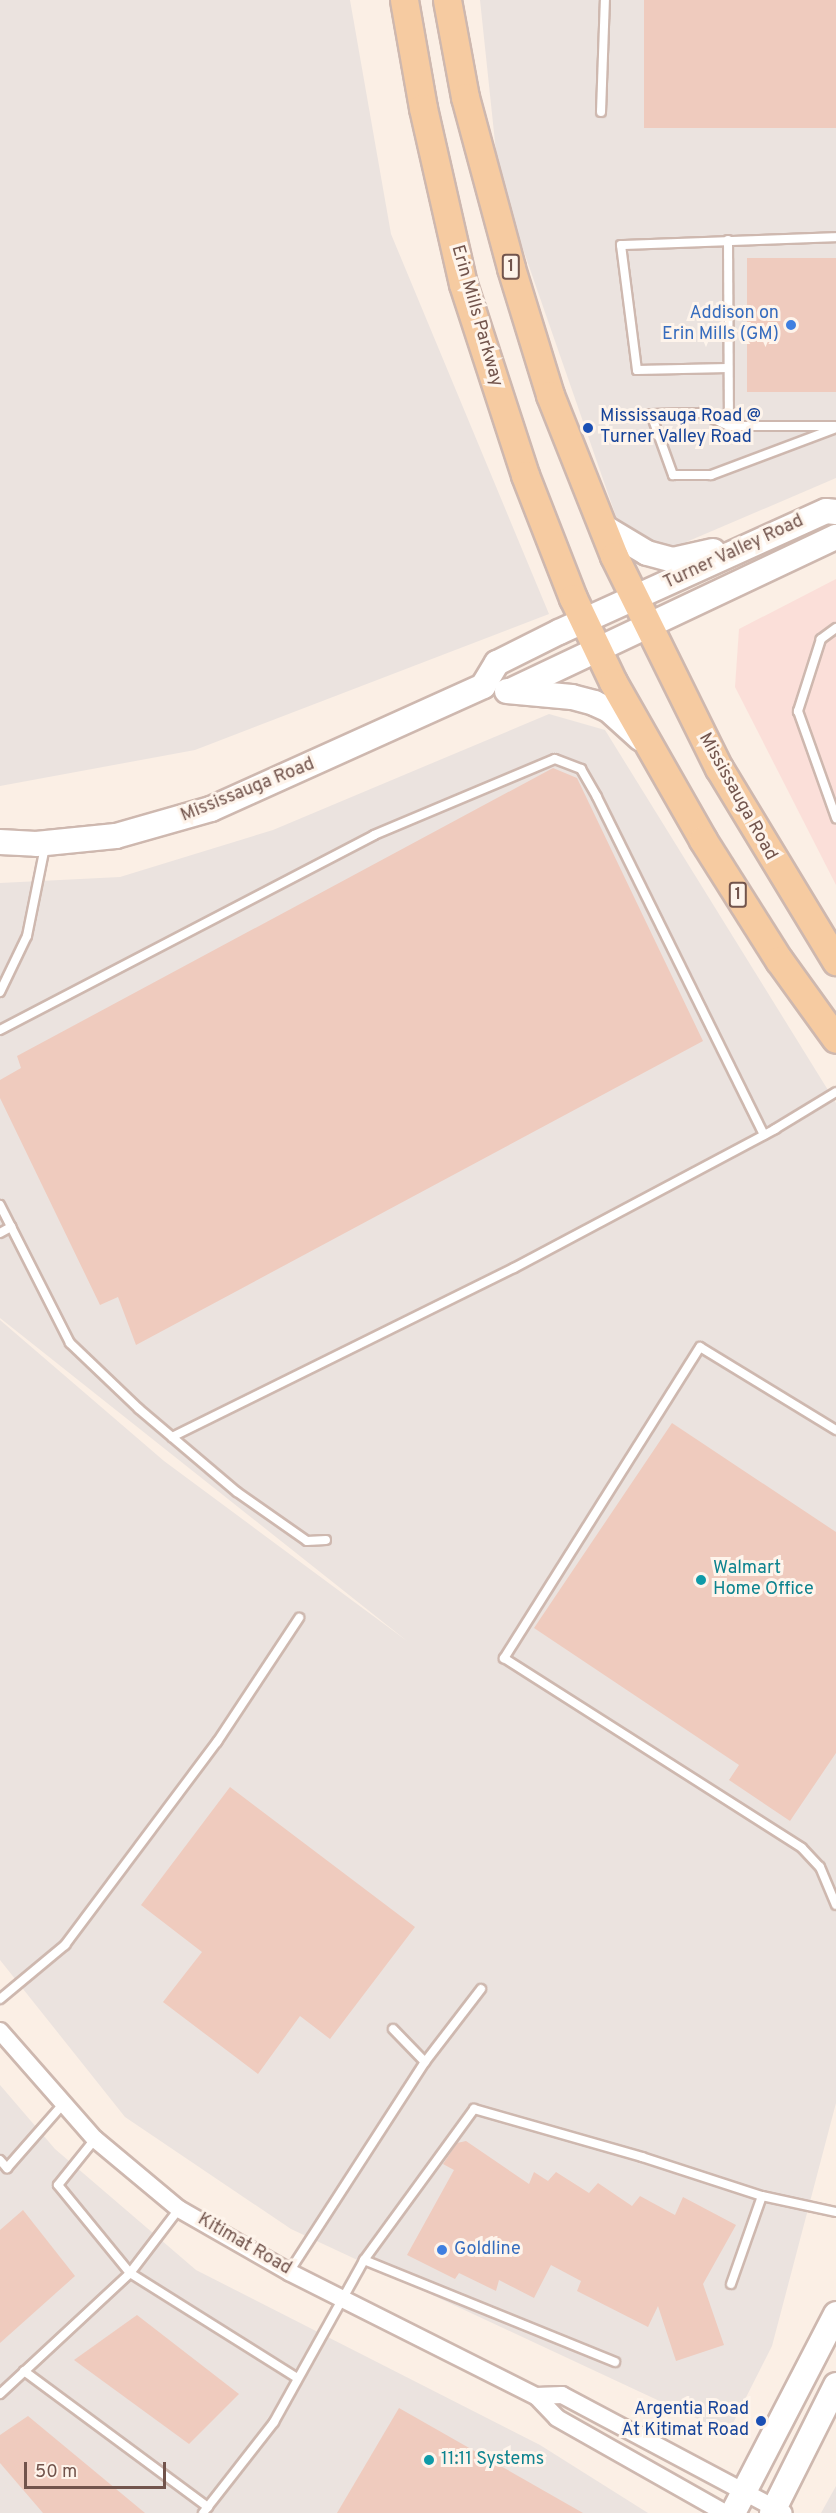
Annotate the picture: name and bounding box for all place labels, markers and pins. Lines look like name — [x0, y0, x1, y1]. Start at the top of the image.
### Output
place label: Addison on Erin Mills (GM) — [662, 304, 779, 346]
marker: Addison on Erin Mills (GM) — [784, 318, 798, 332]
place label: Mississauga Road @ Turner Valley Road — [600, 407, 761, 450]
marker: Mississauga Road @ Turner Valley Road — [581, 421, 595, 435]
place label: Walmart Home Office — [713, 1559, 814, 1602]
marker: Walmart Home Office — [694, 1573, 708, 1587]
place label: Goldline — [454, 2239, 521, 2261]
marker: Goldline — [435, 2243, 449, 2257]
place label: Argentia Road At Kitimat Road — [621, 2400, 749, 2442]
marker: Argentia Road At Kitimat Road — [754, 2414, 768, 2428]
place label: 11:11 Systems — [441, 2449, 544, 2471]
marker: 11:11 Systems — [422, 2453, 436, 2467]

